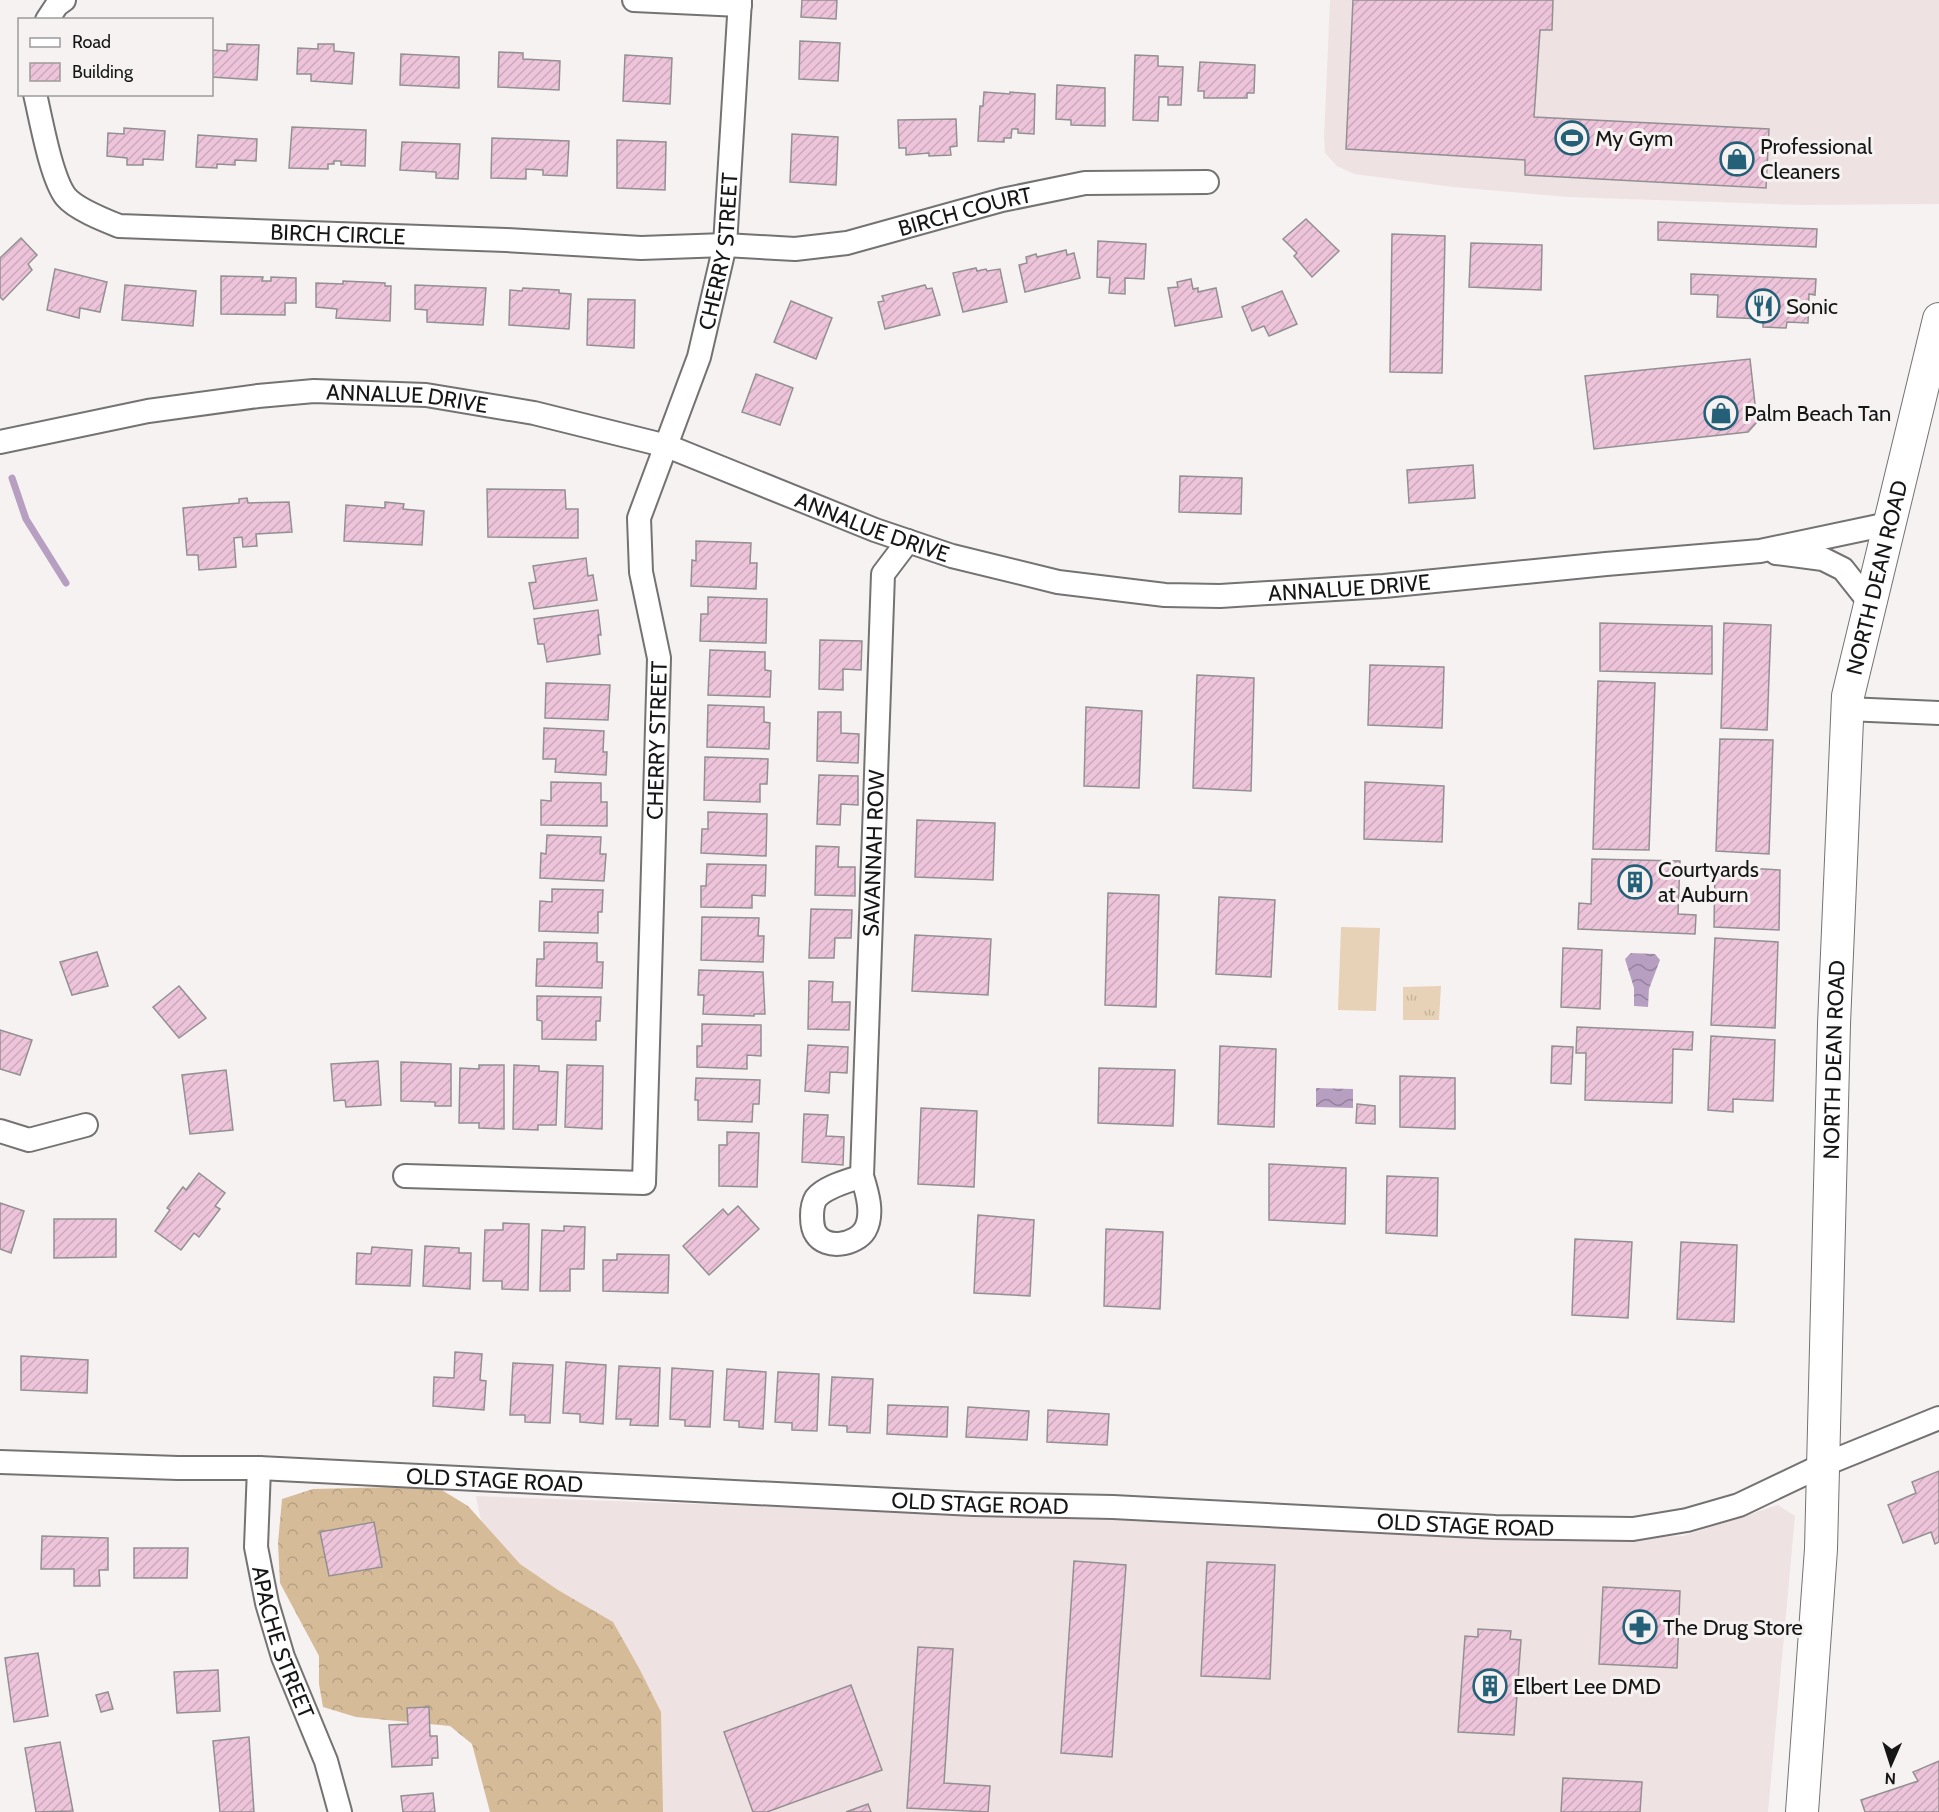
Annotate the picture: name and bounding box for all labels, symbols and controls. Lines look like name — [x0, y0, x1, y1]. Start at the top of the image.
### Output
legend — [18, 18, 213, 96]
text: Road — [72, 31, 111, 53]
text: Building — [72, 61, 134, 83]
sports icon: My Gym — [1554, 120, 1590, 156]
place label: My Gym — [1595, 125, 1673, 152]
place label: Professional Cleaners — [1760, 133, 1873, 185]
shop icon: Professional Cleaners — [1719, 141, 1755, 177]
street label: CHERRY STREET — [692, 172, 743, 332]
street label: BIRCH COURT — [895, 181, 1034, 242]
street label: BIRCH CIRCLE — [270, 218, 406, 250]
restaurant icon: Sonic — [1745, 288, 1781, 324]
place label: Sonic — [1786, 293, 1838, 320]
street label: ANNALUE DRIVE — [326, 378, 490, 419]
shop icon: Palm Beach Tan — [1703, 395, 1739, 431]
place label: Palm Beach Tan — [1744, 400, 1891, 427]
street label: NORTH DEAN ROAD — [1840, 477, 1913, 678]
street label: ANNALUE DRIVE — [792, 486, 953, 568]
street label: ANNALUE DRIVE — [1267, 568, 1431, 607]
street label: CHERRY STREET — [641, 660, 672, 820]
street label: SAVANNAH ROW — [857, 769, 890, 937]
place label: Courtyards at Auburn — [1658, 856, 1759, 908]
building icon: Courtyards at Auburn — [1617, 864, 1653, 900]
street label: NORTH DEAN ROAD — [1817, 960, 1850, 1160]
street label: OLD STAGE ROAD — [405, 1462, 584, 1498]
street label: OLD STAGE ROAD — [891, 1486, 1069, 1520]
street label: OLD STAGE ROAD — [1376, 1507, 1554, 1541]
street label: APACHE STREET — [247, 1564, 320, 1722]
pharmacy icon: The Drug Store — [1622, 1609, 1658, 1645]
place label: The Drug Store — [1663, 1614, 1803, 1641]
building icon: Elbert Lee DMD — [1472, 1668, 1508, 1704]
place label: Elbert Lee DMD — [1513, 1673, 1661, 1700]
north arrow — [1861, 1734, 1921, 1794]
text: N — [1884, 1769, 1896, 1788]

